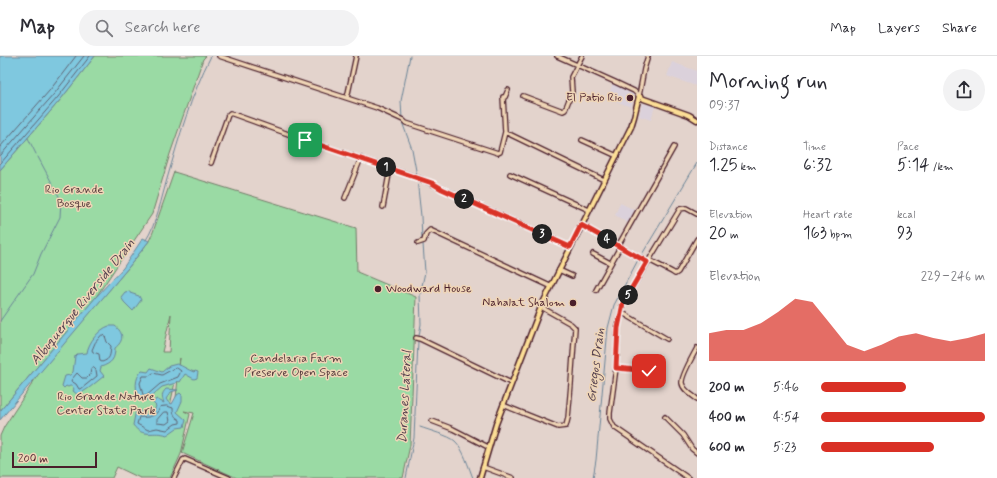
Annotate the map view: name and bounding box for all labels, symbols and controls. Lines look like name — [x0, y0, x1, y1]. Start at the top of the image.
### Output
search box — [79, 10, 359, 46]
text: Map — [20, 15, 55, 40]
icon: search — [93, 17, 115, 39]
text: Search here — [125, 18, 200, 38]
text: Map — [830, 19, 856, 37]
text: Layers — [878, 19, 920, 37]
text: Share — [942, 19, 977, 37]
text: Morning run — [709, 68, 828, 96]
button: share — [943, 69, 985, 111]
place label: El Patio Rio — [566, 90, 622, 106]
marker: El Patio Rio — [625, 93, 635, 103]
text: 09:37 — [709, 97, 740, 114]
pin — [288, 123, 322, 157]
icon: arrive — [294, 129, 316, 151]
text: Distance — [709, 140, 748, 154]
text: Time — [803, 140, 826, 154]
text: Pace — [897, 140, 919, 154]
text: 1.25 — [709, 154, 738, 176]
text: 6:32 — [803, 154, 833, 176]
text: 5:14 — [897, 154, 930, 176]
pin: 1 — [376, 157, 396, 177]
text: 1 — [384, 160, 388, 174]
text: km — [738, 160, 757, 174]
text: /km — [930, 160, 954, 174]
park label: Rio Grande Bosque — [45, 182, 103, 212]
pin: 2 — [454, 189, 474, 209]
text: 2 — [461, 192, 467, 206]
text: Elevation — [709, 208, 752, 222]
text: Heart rate — [803, 208, 852, 222]
text: kcal — [897, 208, 915, 222]
text: 20 — [709, 222, 727, 244]
text: 163 — [803, 222, 827, 244]
text: 93 — [897, 222, 913, 244]
pin: 3 — [532, 224, 552, 244]
text: 3 — [540, 227, 544, 241]
text: m — [727, 228, 739, 242]
text: bpm — [827, 228, 852, 242]
pin: 4 — [597, 229, 617, 249]
text: 4 — [604, 232, 610, 246]
water label: Albuquerque Riverside Drain — [27, 236, 139, 368]
text: Elevation — [709, 268, 760, 285]
text: 229–246 m — [921, 268, 985, 285]
place label: Woodward House — [386, 281, 472, 297]
marker: Woodward House — [373, 284, 383, 294]
pin: 5 — [618, 285, 638, 305]
text: 5 — [625, 288, 631, 302]
place label: Nahalat Shalom — [482, 295, 565, 311]
marker: Nahalat Shalom — [568, 298, 578, 308]
water label: Griegos Drain — [583, 327, 610, 403]
water label: Duranes Lateral — [394, 348, 416, 444]
park label: Candelaria Farm Preserve Open Space — [244, 351, 348, 381]
pin — [632, 354, 666, 388]
icon: check — [638, 360, 660, 382]
text: 200 m — [709, 379, 744, 396]
text: 5:46 — [773, 379, 799, 396]
park label: Rio Grande Nature Center State Park — [56, 389, 156, 419]
text: 400 m — [709, 409, 746, 426]
text: 4:54 — [773, 409, 800, 426]
text: 600 m — [709, 439, 745, 456]
text: 5:23 — [773, 439, 796, 456]
scale bar — [12, 450, 97, 469]
text: 200 m — [18, 452, 48, 466]

